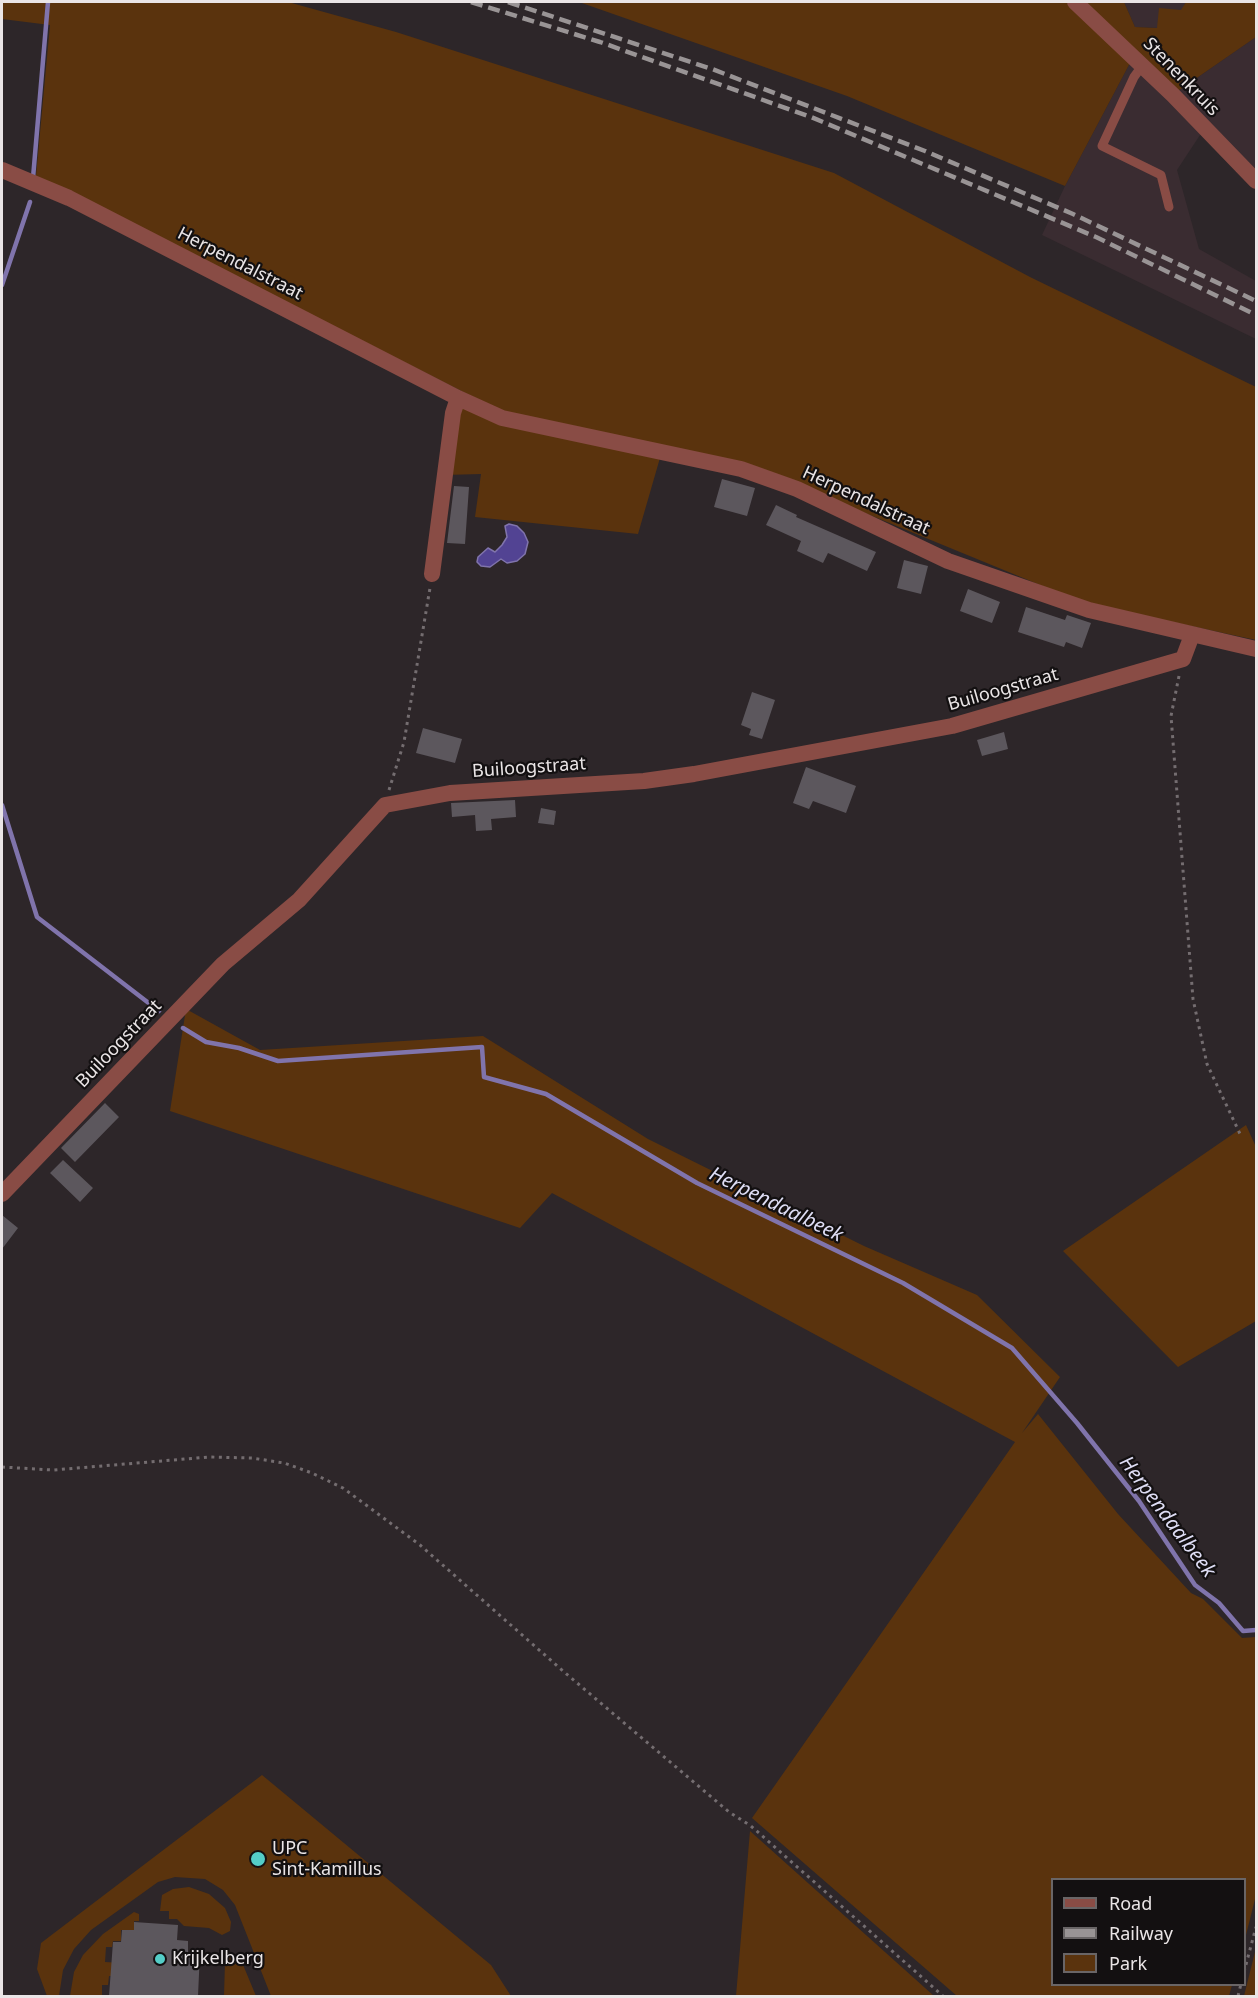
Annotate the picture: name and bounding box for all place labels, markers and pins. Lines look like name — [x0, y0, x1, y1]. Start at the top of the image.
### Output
place label: UPC Sint-Kamillus — [272, 1838, 382, 1880]
marker: UPC Sint-Kamillus — [249, 1850, 267, 1868]
place label: Krijkelberg — [172, 1948, 264, 1970]
marker: Krijkelberg — [153, 1952, 167, 1966]

